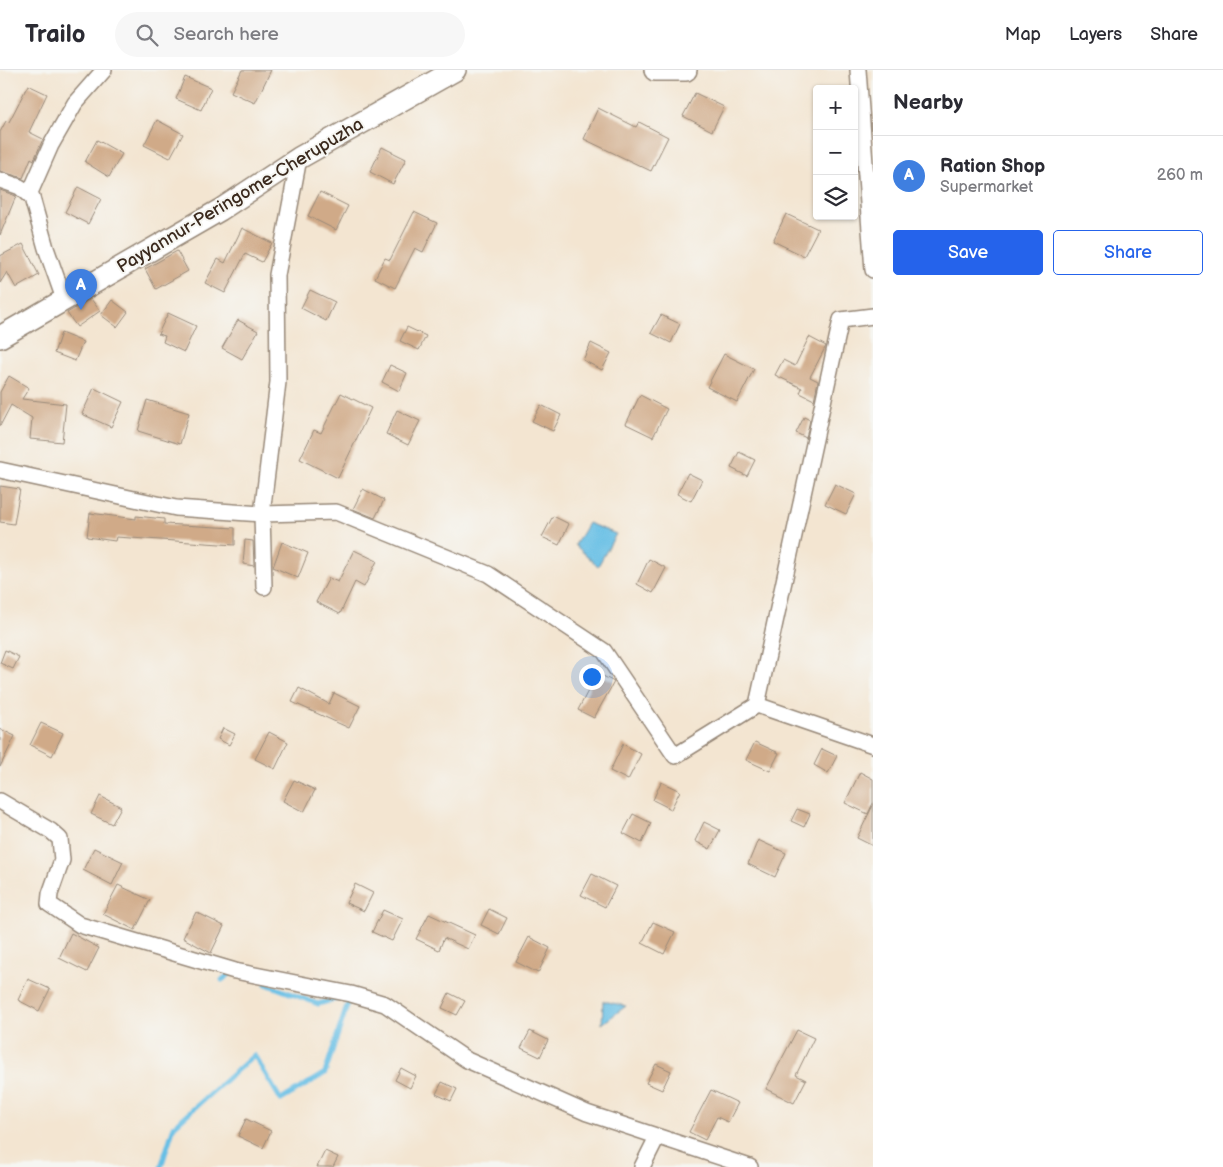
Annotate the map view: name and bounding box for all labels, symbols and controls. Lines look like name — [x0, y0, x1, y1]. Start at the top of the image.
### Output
search box — [115, 12, 465, 57]
text: Trailo — [25, 20, 85, 49]
icon: search — [133, 21, 161, 49]
text: Search here — [173, 23, 279, 46]
text: Map — [1005, 24, 1041, 45]
text: Layers — [1069, 24, 1122, 45]
text: Share — [1150, 24, 1198, 45]
map controls — [813, 85, 858, 220]
button: + — [813, 85, 858, 130]
text: Nearby — [893, 90, 963, 115]
street label: Payyannur-Peringome-Cherupuzha — [113, 113, 367, 277]
button: − — [813, 130, 858, 175]
text: Ration Shop — [940, 155, 1045, 178]
text: A — [904, 166, 914, 185]
text: 260 m — [1157, 166, 1203, 185]
button: layers — [813, 175, 858, 220]
text: Supermarket — [940, 178, 1033, 197]
button: Save — [893, 230, 1043, 275]
button: Share — [1053, 230, 1203, 275]
pin: A — [65, 269, 97, 310]
your location — [579, 664, 605, 690]

